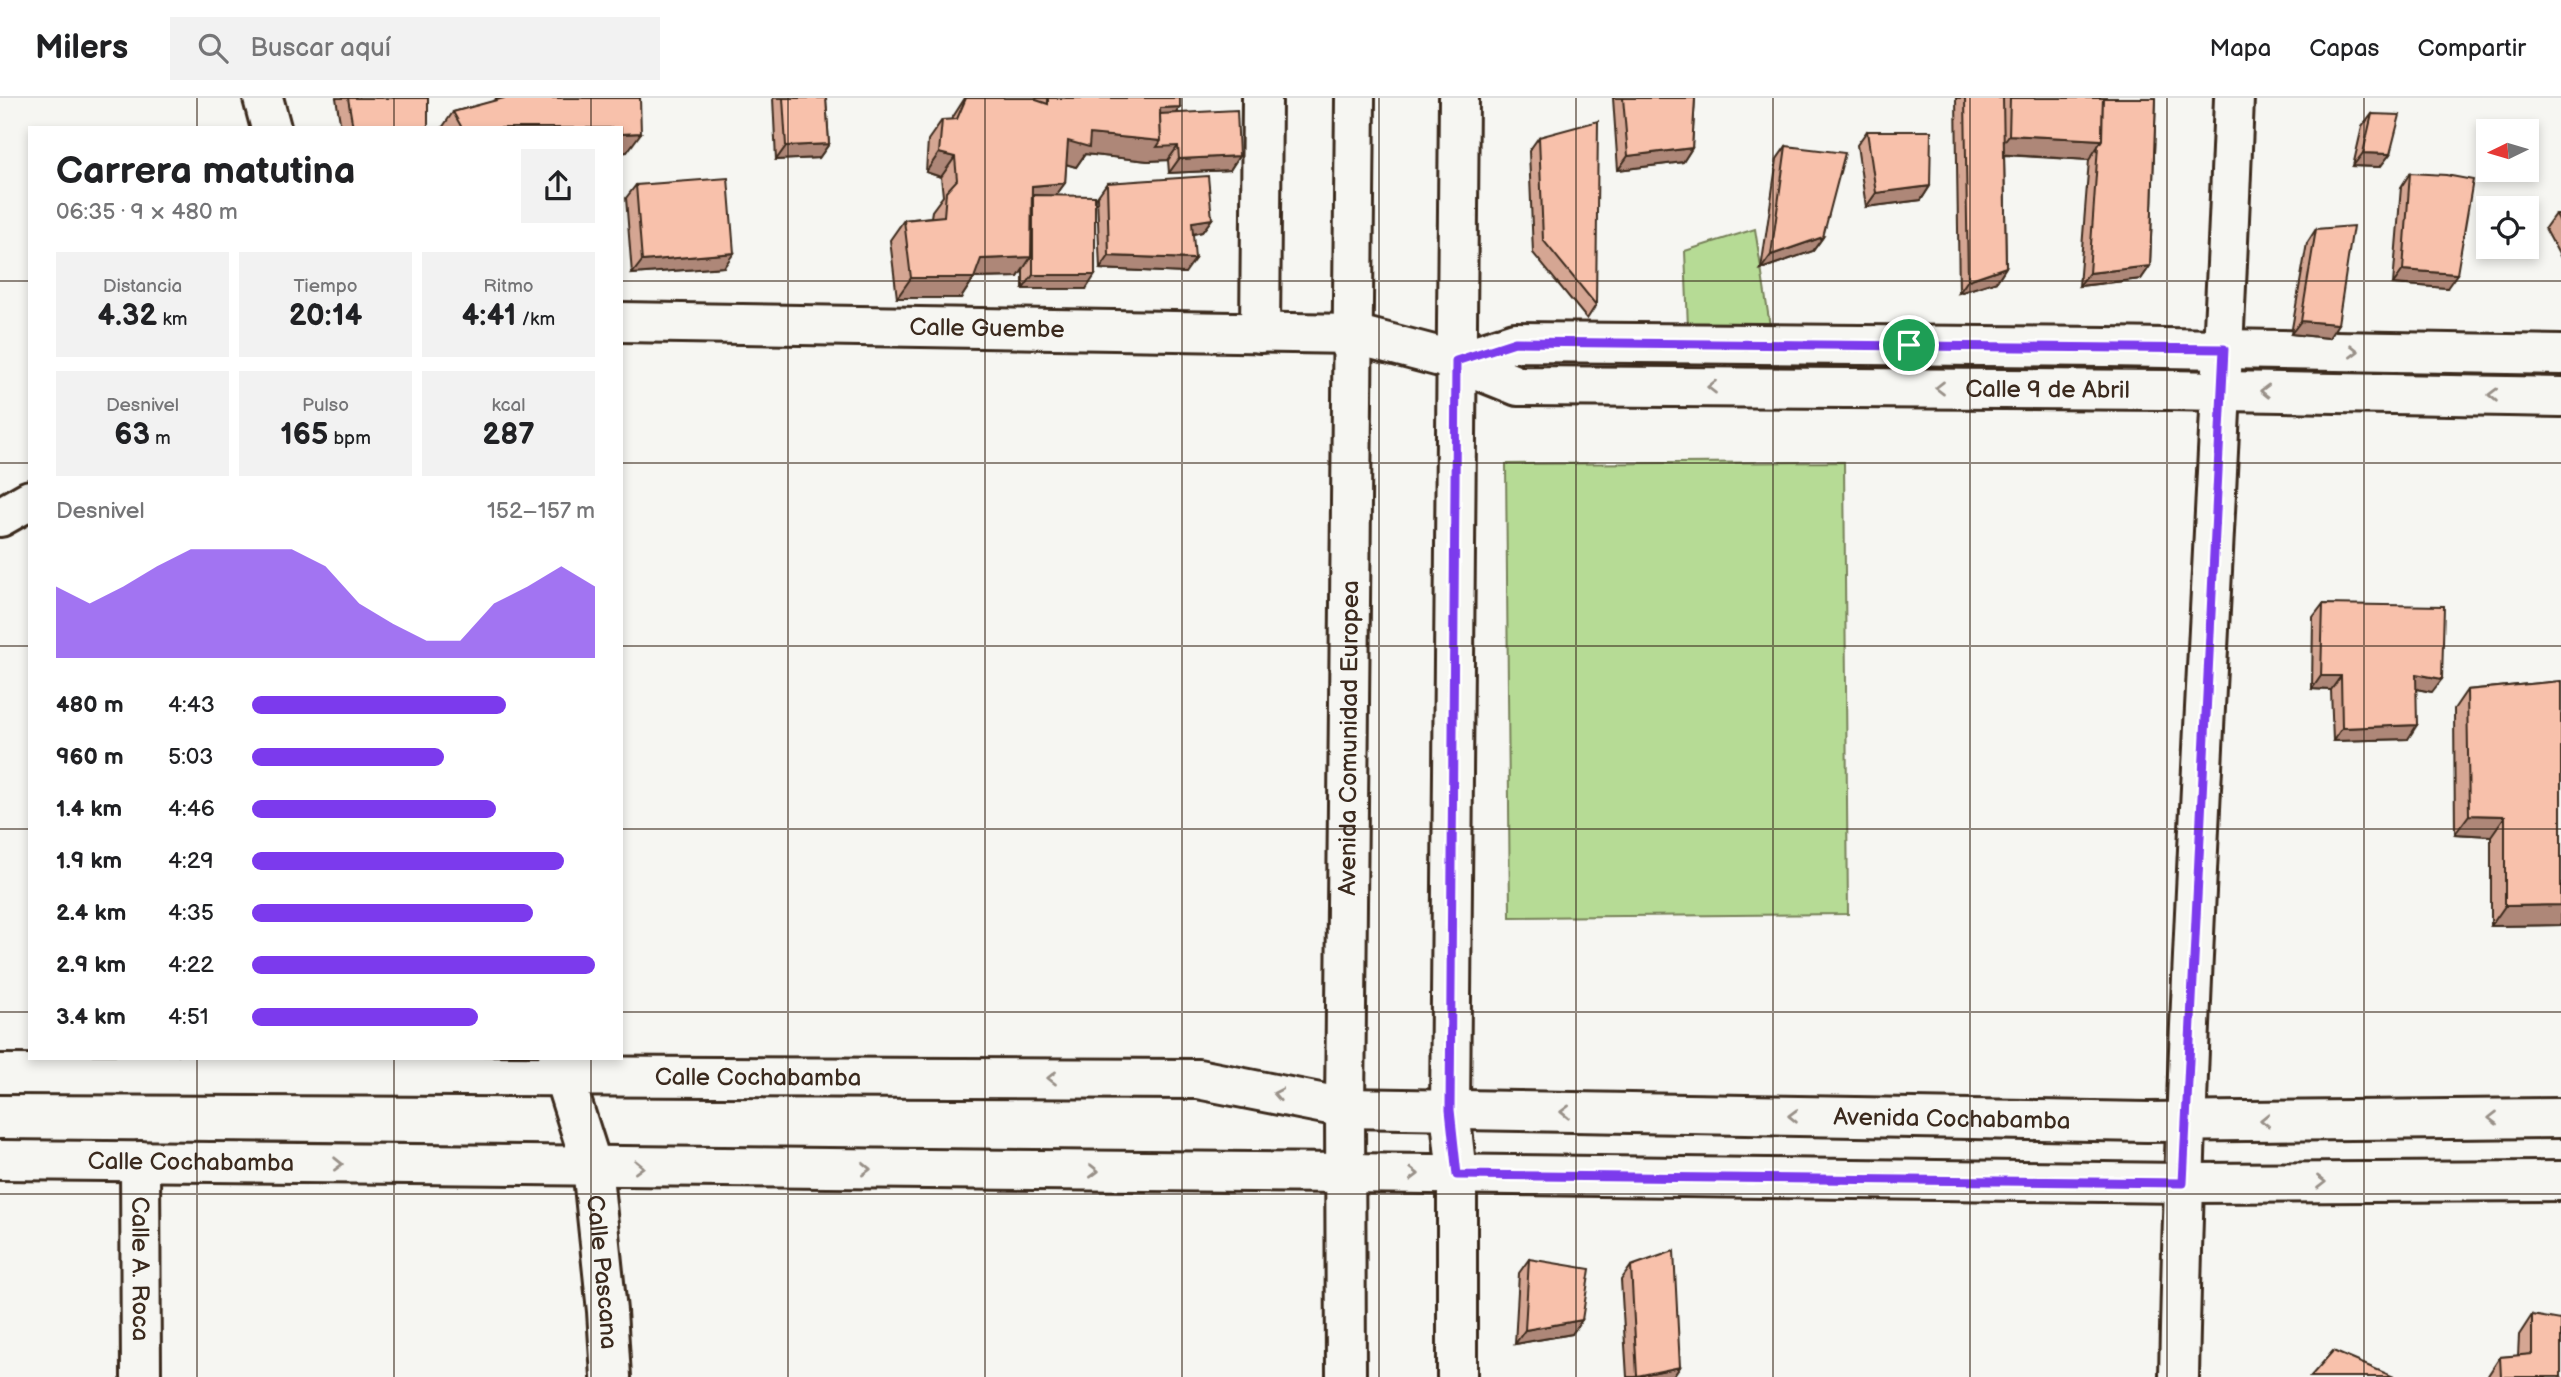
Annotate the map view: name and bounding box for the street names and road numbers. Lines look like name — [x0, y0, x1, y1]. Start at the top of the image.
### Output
street label: Calle Guembe — [909, 312, 1065, 344]
street label: Calle 9 de Abril — [1965, 374, 2130, 404]
street label: Avenida Comunidad Europea — [1333, 580, 1365, 896]
street label: Calle Cochabamba — [655, 1062, 861, 1092]
street label: Avenida Cochabamba — [1833, 1102, 2071, 1135]
street label: Calle Cochabamba — [88, 1146, 294, 1177]
street label: Calle Pascana — [581, 1194, 624, 1350]
street label: Calle A. Roca — [126, 1196, 155, 1342]

